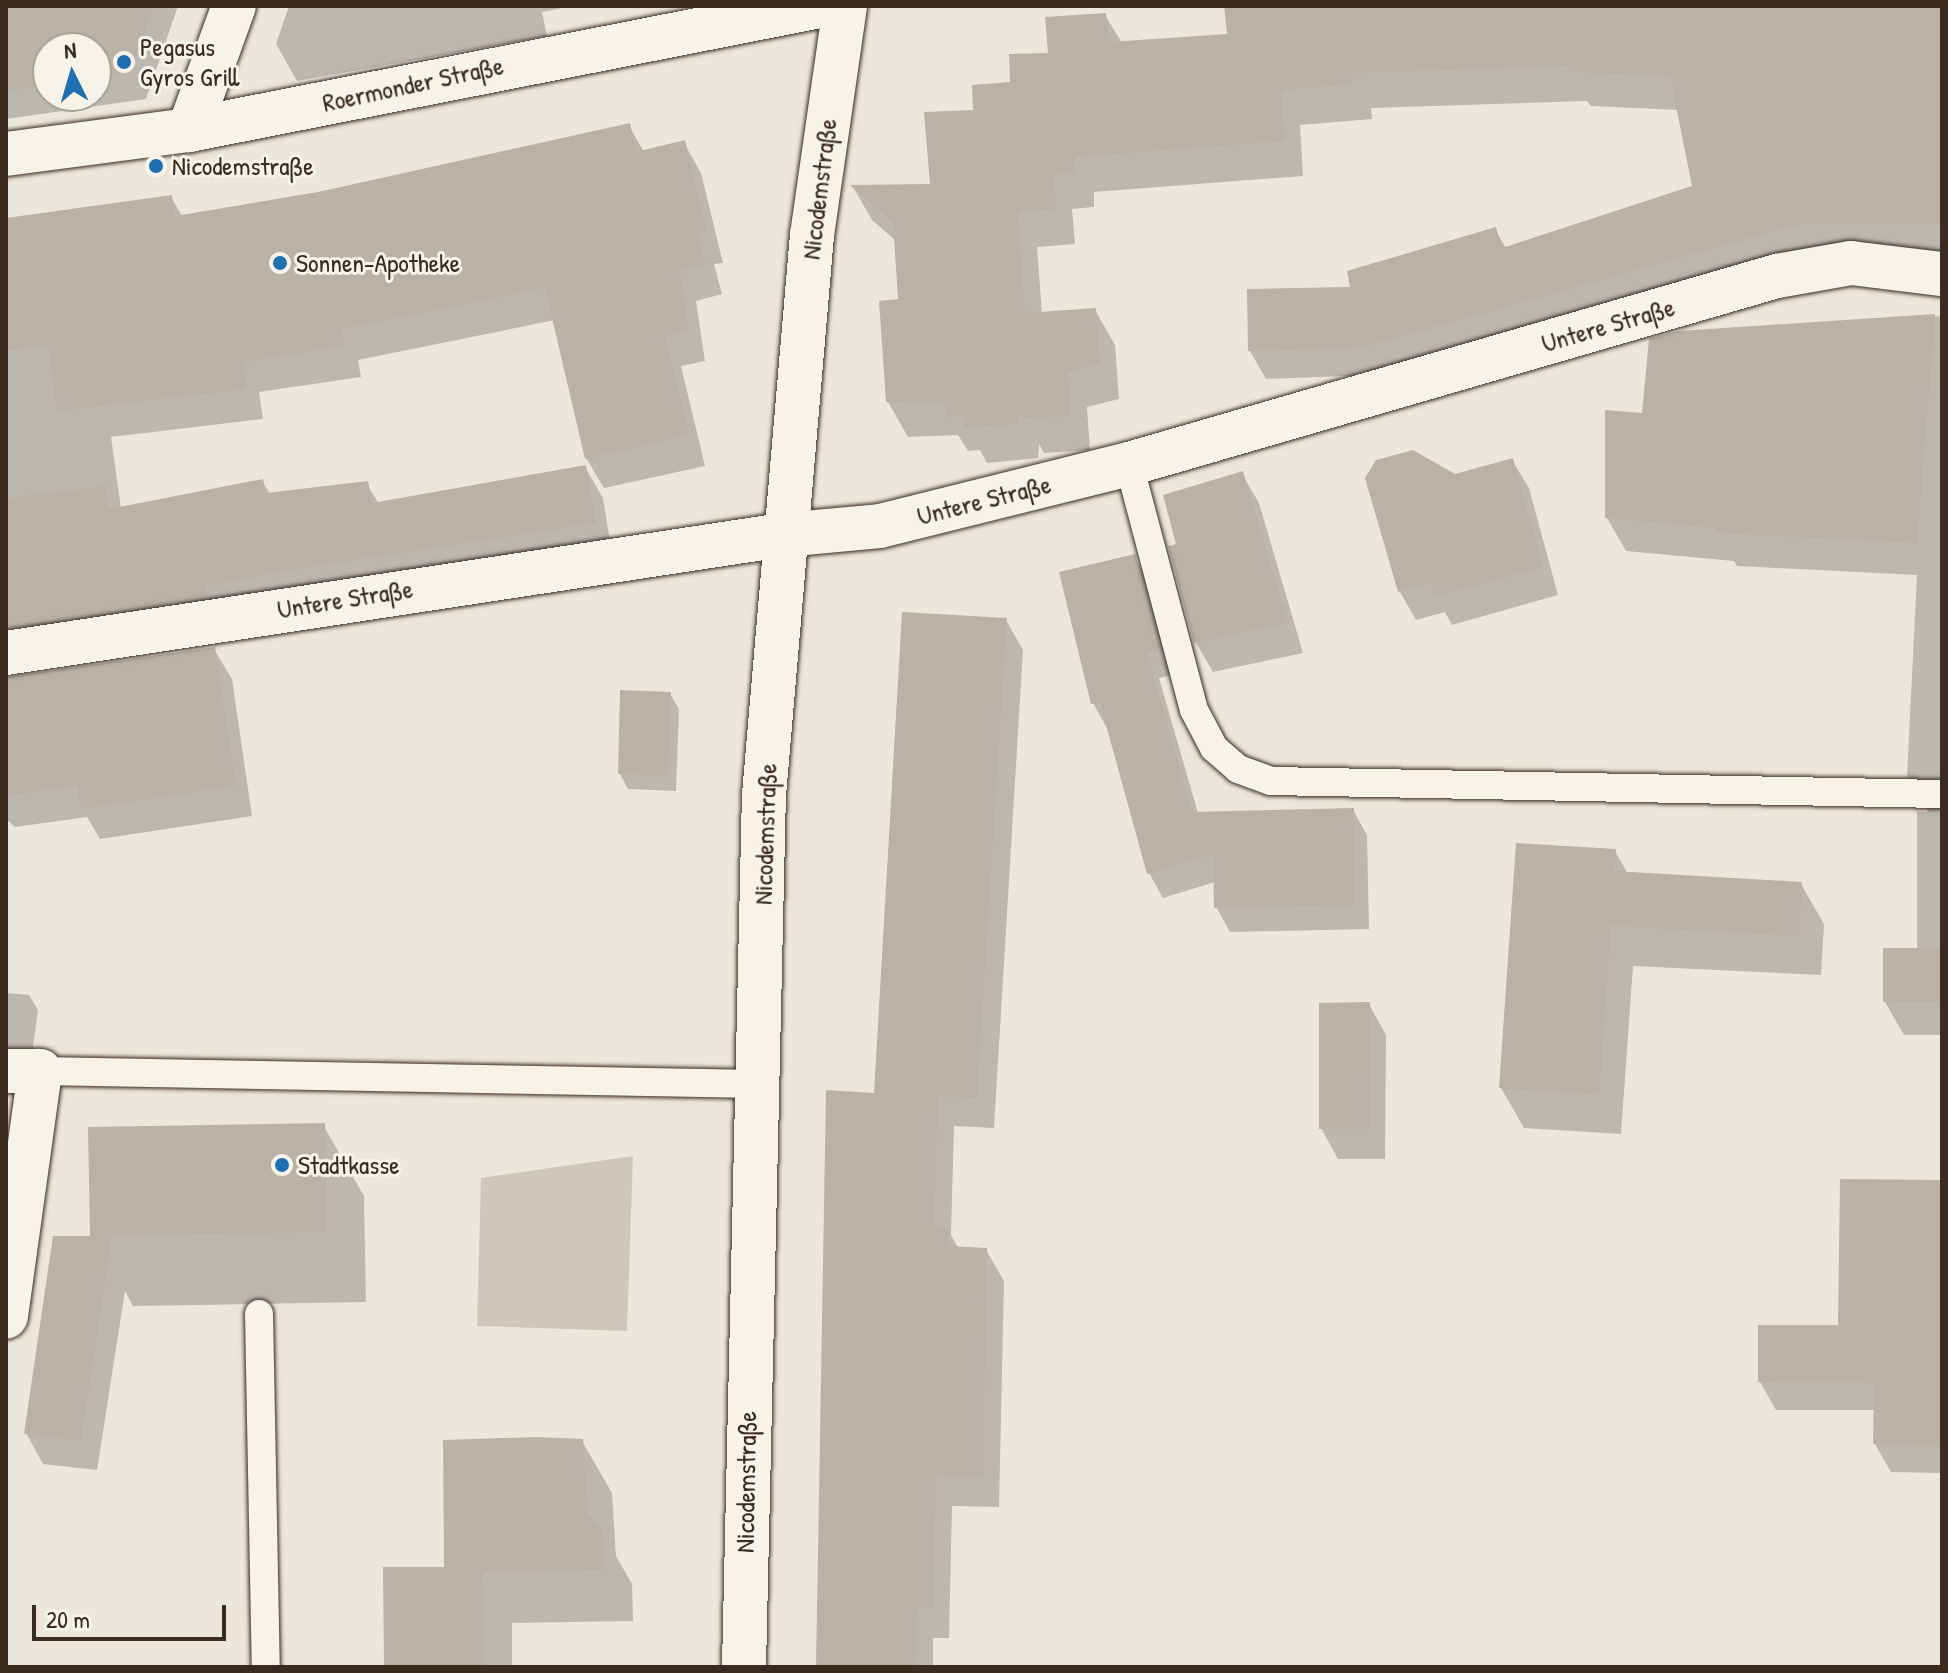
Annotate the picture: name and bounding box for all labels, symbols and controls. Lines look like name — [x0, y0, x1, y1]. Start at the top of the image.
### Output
place label: Pegasus Gyros Grill — [140, 31, 239, 92]
north arrow — [32, 32, 112, 112]
text: N — [63, 35, 77, 66]
street label: Roermonder Straße — [320, 50, 506, 118]
marker: Pegasus Gyros Grill — [115, 53, 133, 71]
street label: Nicodemstraße — [795, 117, 843, 261]
place label: Nicodemstraße — [172, 150, 314, 182]
marker: Nicodemstraße — [147, 157, 165, 175]
place label: Sonnen-Apotheke — [296, 247, 460, 279]
marker: Sonnen-Apotheke — [271, 254, 289, 272]
street label: Untere Straße — [1538, 291, 1678, 359]
street label: Untere Straße — [914, 468, 1054, 532]
street label: Untere Straße — [275, 573, 415, 625]
street label: Nicodemstraße — [747, 763, 783, 905]
place label: Stadtkasse — [298, 1149, 400, 1181]
marker: Stadtkasse — [273, 1156, 291, 1174]
street label: Nicodemstraße — [729, 1411, 763, 1553]
scale bar — [36, 1589, 230, 1639]
text: 20 m — [46, 1603, 90, 1635]

